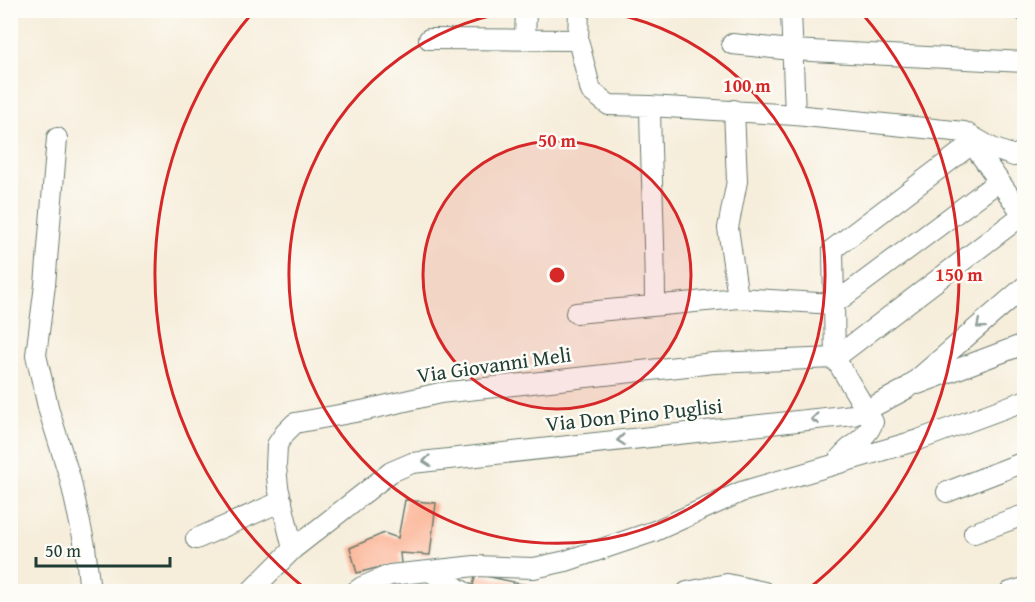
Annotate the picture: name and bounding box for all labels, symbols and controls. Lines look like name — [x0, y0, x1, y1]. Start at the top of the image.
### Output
text: 100 m — [723, 72, 771, 99]
text: 50 m — [538, 127, 577, 154]
text: 150 m — [935, 261, 983, 288]
centre of rings — [547, 265, 567, 285]
one-way arrow — [976, 318, 987, 329]
street label: Via Giovanni Meli — [415, 338, 573, 391]
street label: Via Don Pino Puglisi — [544, 390, 724, 439]
one-way arrow — [811, 412, 820, 425]
one-way arrow — [617, 433, 626, 446]
one-way arrow — [423, 454, 432, 467]
scale bar — [36, 530, 170, 568]
text: 50 m — [45, 537, 81, 564]

